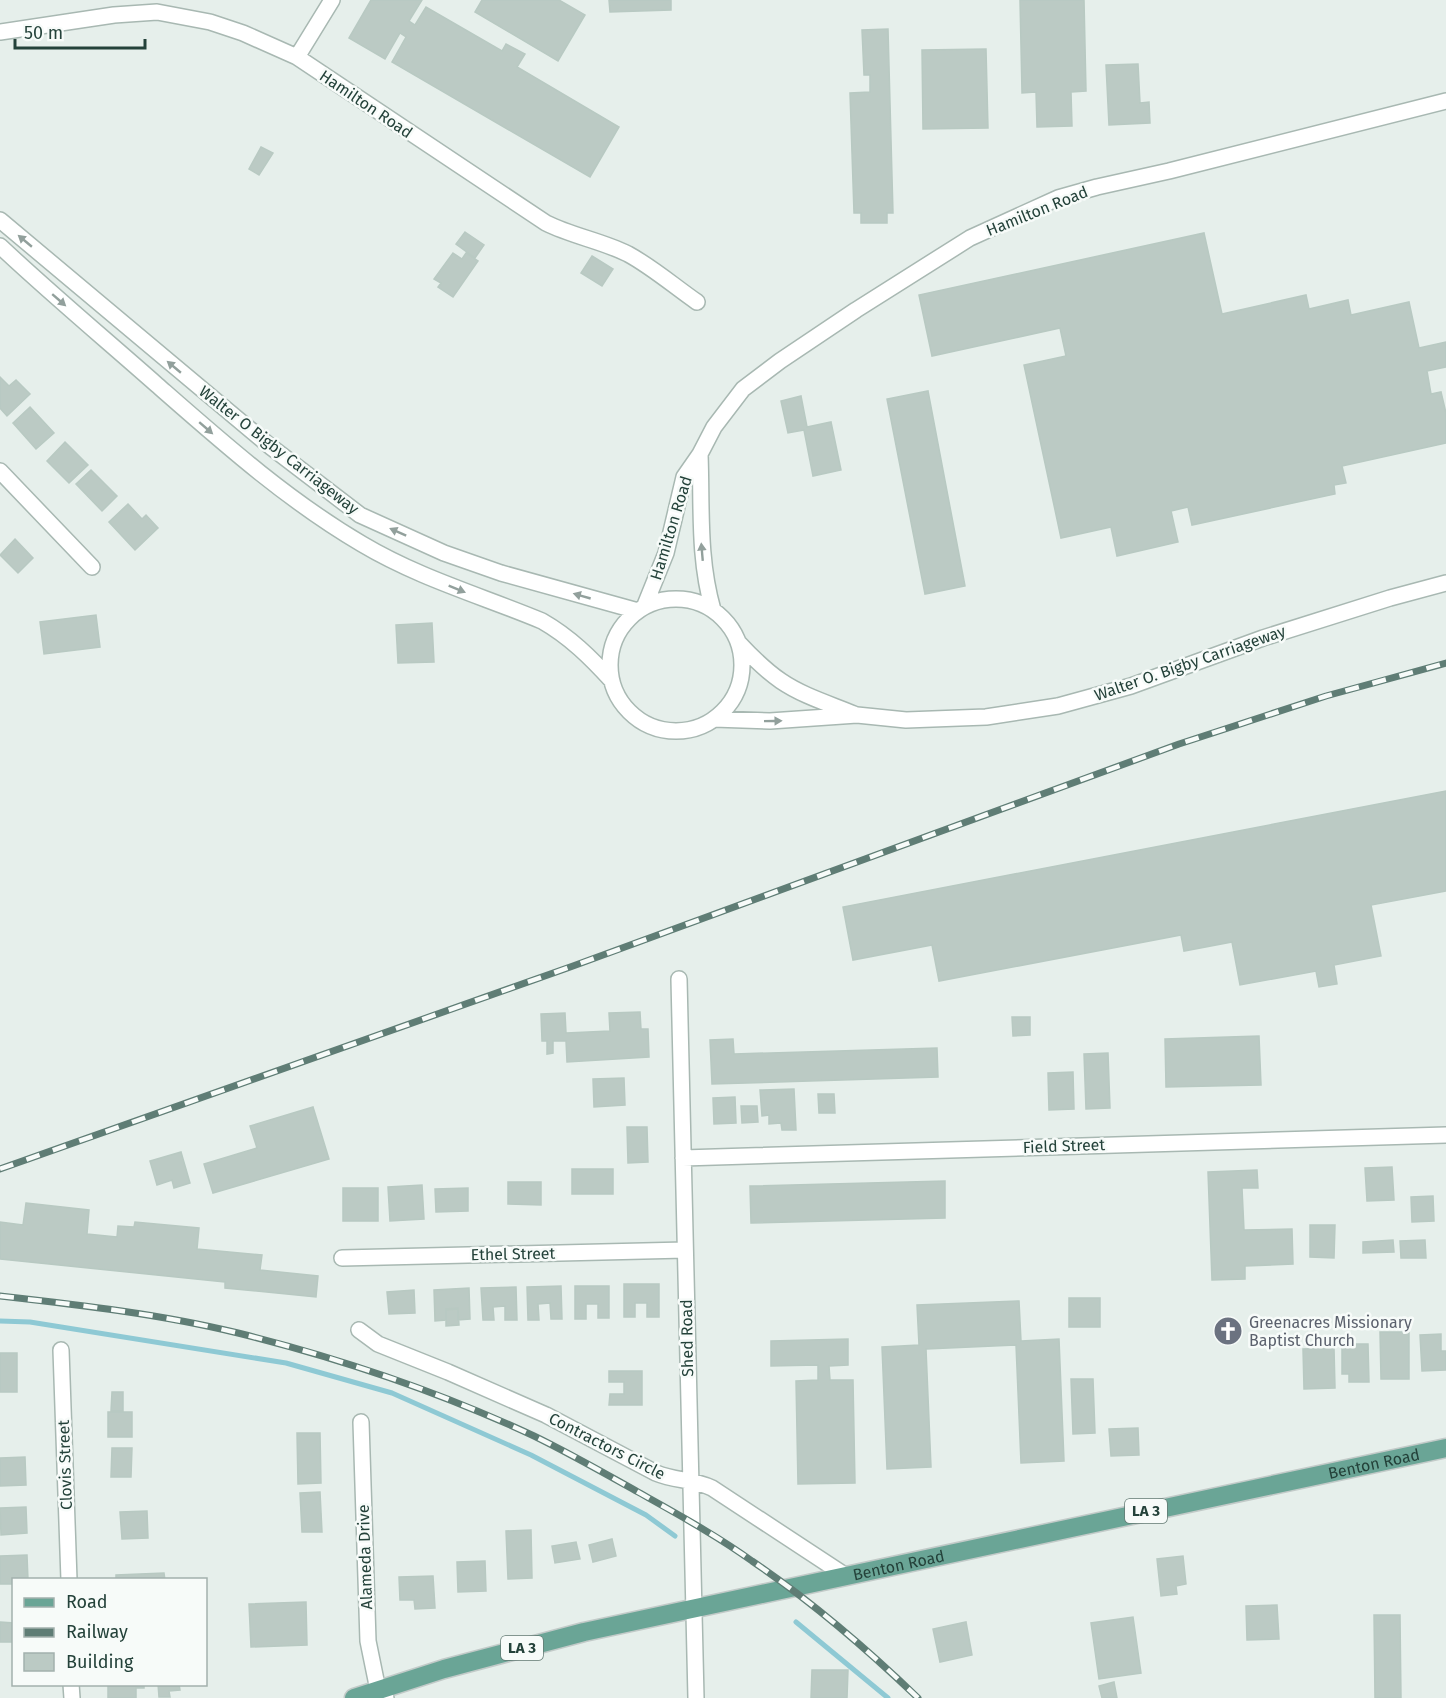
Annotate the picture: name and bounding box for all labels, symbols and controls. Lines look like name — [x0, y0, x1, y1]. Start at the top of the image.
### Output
scale bar — [15, 12, 146, 50]
text: 50 m — [24, 22, 63, 44]
street label: Hamilton Road — [316, 66, 416, 142]
street label: Hamilton Road — [983, 182, 1091, 240]
one-way arrow — [18, 235, 33, 248]
one-way arrow — [51, 293, 66, 306]
one-way arrow — [167, 361, 182, 374]
street label: Walter O Bigby Carriageway — [195, 382, 363, 518]
one-way arrow — [198, 421, 213, 434]
street label: Hamilton Road — [646, 474, 696, 582]
one-way arrow — [388, 527, 406, 537]
one-way arrow — [697, 543, 707, 562]
one-way arrow — [448, 585, 466, 594]
one-way arrow — [572, 591, 590, 600]
street label: Walter O. Bigby Carriageway — [1092, 621, 1288, 705]
one-way arrow — [763, 716, 782, 725]
street label: Field Street — [1023, 1135, 1106, 1157]
street label: Ethel Street — [471, 1244, 556, 1264]
street label: Shed Road — [677, 1299, 697, 1377]
place label: Greenacres Missionary Baptist Church — [1249, 1313, 1412, 1350]
church icon: Greenacres Missionary Baptist Church — [1212, 1315, 1244, 1347]
street label: Contractors Circle — [546, 1409, 668, 1483]
street label: Clovis Street — [54, 1419, 76, 1510]
street label: Benton Road — [1326, 1444, 1421, 1482]
road number: LA 3 — [1125, 1499, 1167, 1523]
street label: Alameda Drive — [354, 1504, 376, 1610]
street label: Benton Road — [851, 1546, 946, 1584]
legend — [12, 1578, 207, 1686]
text: Road — [66, 1591, 108, 1613]
text: Railway — [66, 1621, 128, 1643]
road number: LA 3 — [501, 1636, 543, 1660]
text: Building — [66, 1651, 134, 1673]

